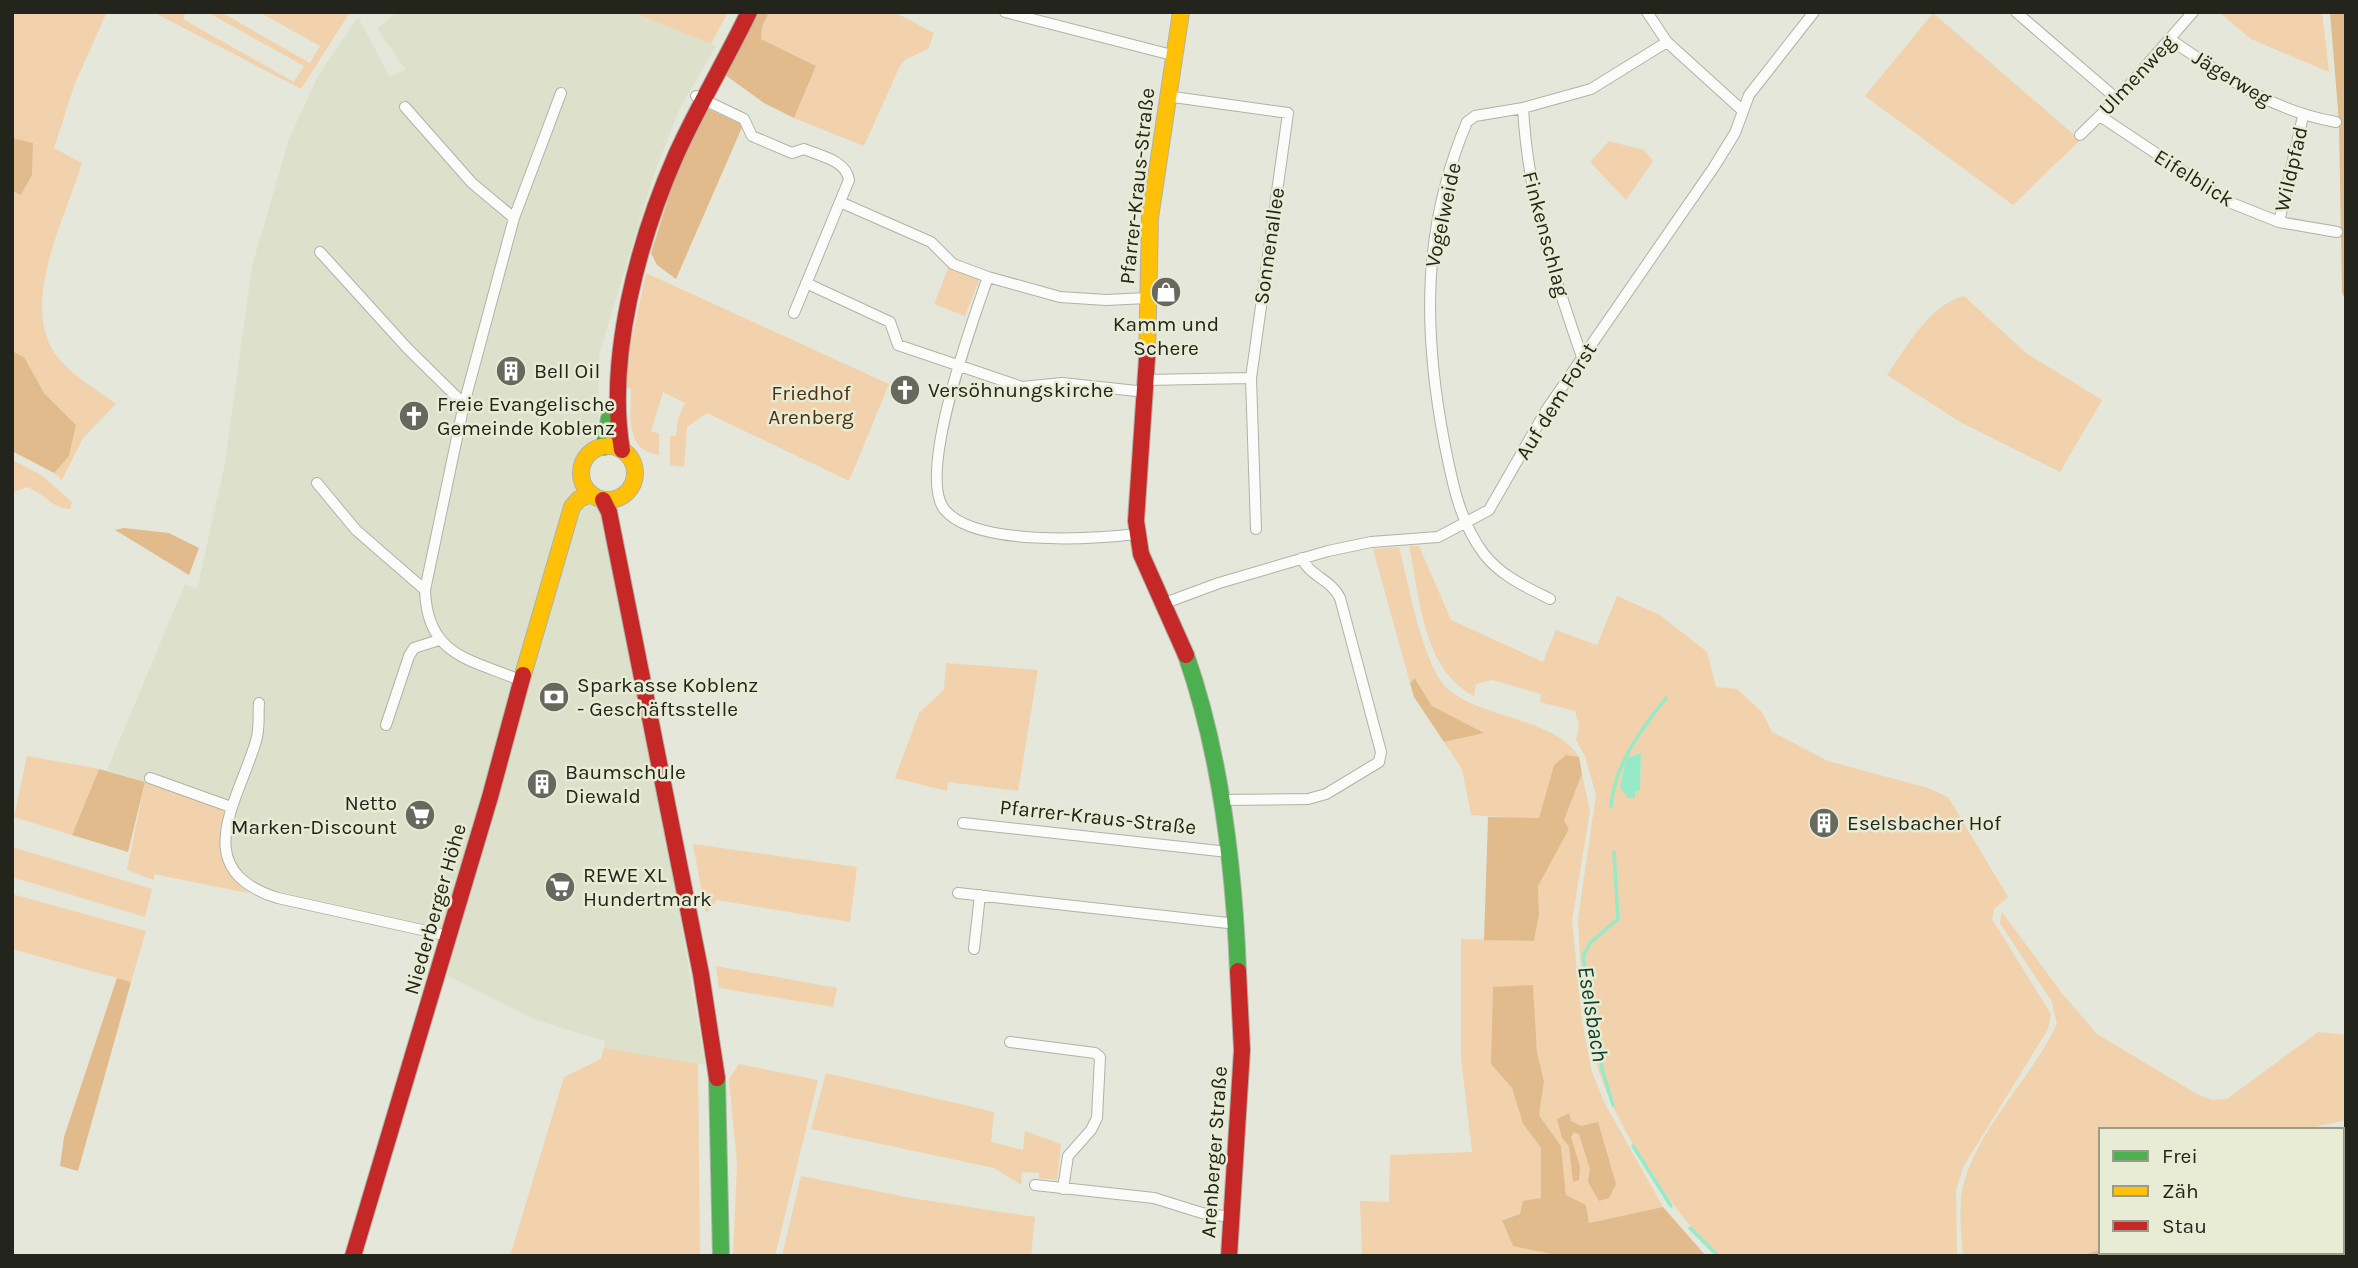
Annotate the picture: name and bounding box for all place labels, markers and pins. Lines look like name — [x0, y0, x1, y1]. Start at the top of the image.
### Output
shop icon: Kamm und Schere — [1149, 275, 1183, 309]
place label: Kamm und Schere — [1113, 312, 1219, 360]
building icon: Bell Oil — [494, 354, 528, 388]
place label: Bell Oil — [534, 359, 600, 383]
church icon: Versöhnungskirche — [888, 373, 922, 407]
place label: Versöhnungskirche — [928, 378, 1114, 402]
place label: Freie Evangelische Gemeinde Koblenz — [437, 392, 615, 440]
church icon: Freie Evangelische Gemeinde Koblenz — [397, 399, 431, 433]
place label: Sparkasse Koblenz - Geschäftsstelle — [577, 673, 758, 721]
bank icon: Sparkasse Koblenz - Geschäftsstelle — [537, 680, 571, 714]
place label: Baumschule Diewald — [565, 760, 686, 808]
building icon: Baumschule Diewald — [525, 767, 559, 801]
place label: Netto Marken-Discount — [231, 791, 397, 839]
supermarket icon: Netto Marken-Discount — [403, 798, 437, 832]
building icon: Eselsbacher Hof — [1807, 806, 1841, 840]
place label: Eselsbacher Hof — [1847, 811, 2002, 835]
place label: REWE XL Hundertmark — [583, 863, 712, 911]
supermarket icon: REWE XL Hundertmark — [543, 870, 577, 904]

